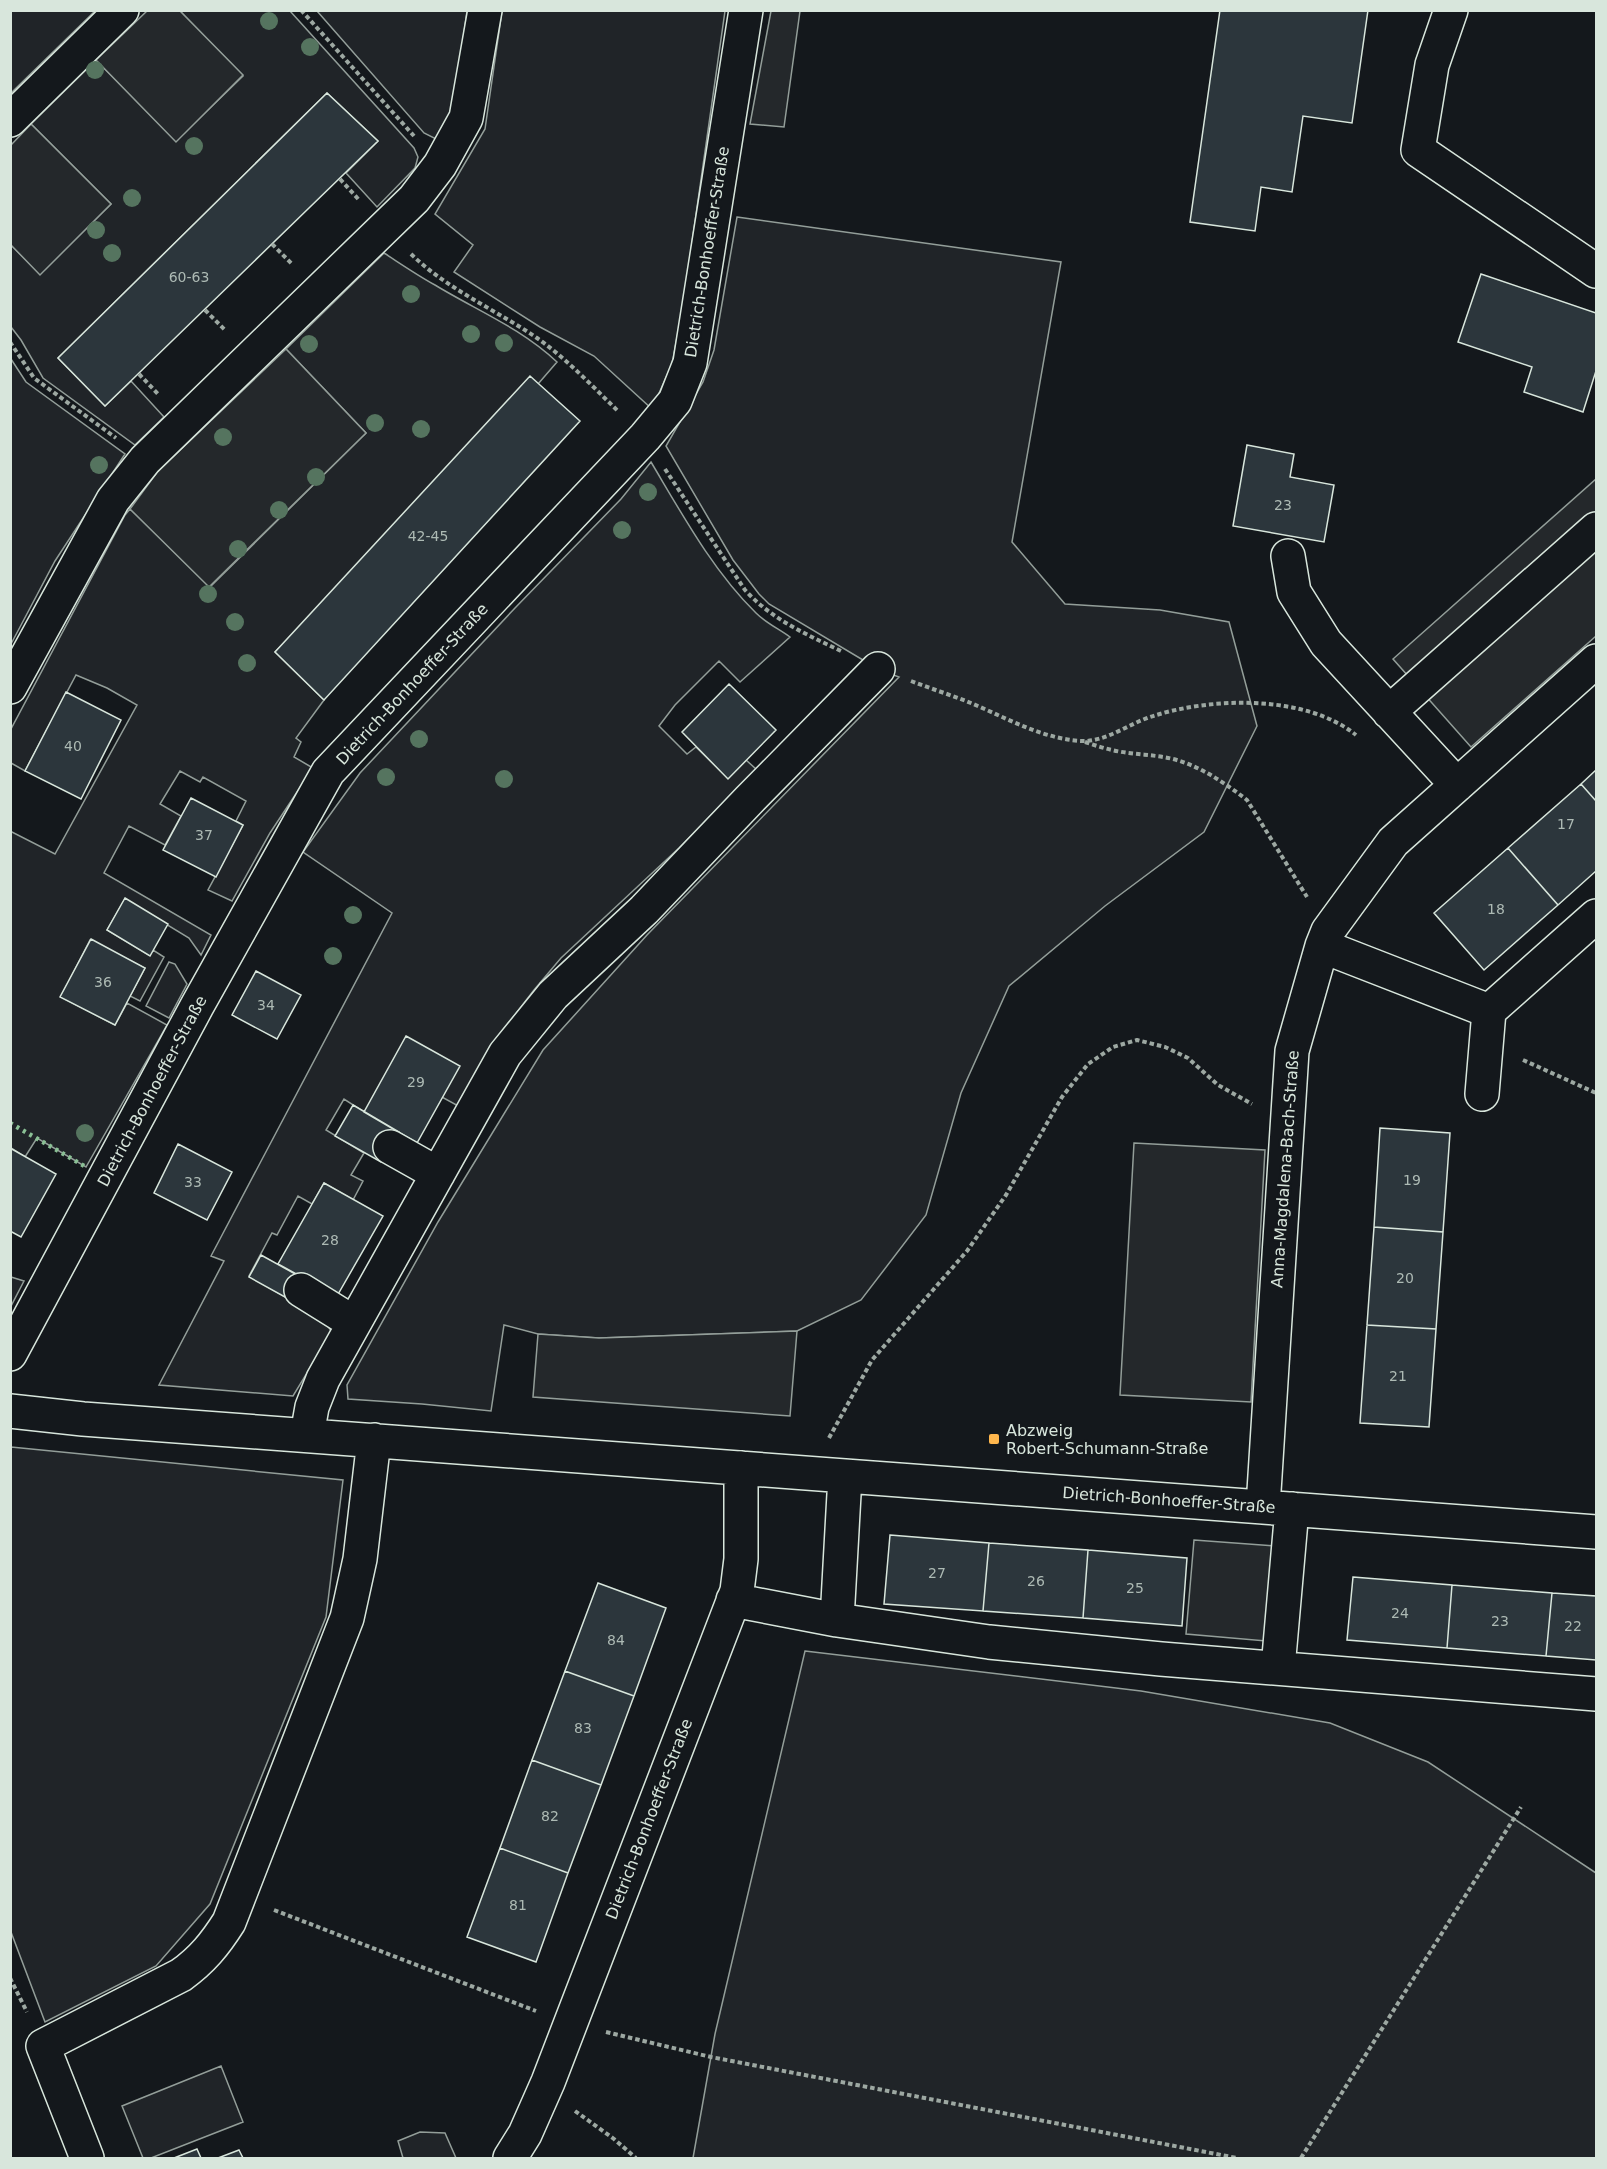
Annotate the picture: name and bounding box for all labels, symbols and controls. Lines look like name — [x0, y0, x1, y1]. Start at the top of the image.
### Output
street label: Dietrich-Bonhoeffer-Straße — [681, 145, 733, 359]
house number: 60-63 — [169, 269, 209, 285]
house number: 23 — [1274, 497, 1292, 513]
house number: 42-45 — [408, 528, 448, 544]
street label: Dietrich-Bonhoeffer-Straße — [332, 599, 492, 769]
house number: 40 — [64, 738, 82, 754]
house number: 17 — [1557, 816, 1575, 832]
house number: 37 — [195, 827, 213, 843]
house number: 18 — [1487, 901, 1505, 917]
house number: 36 — [94, 974, 112, 990]
street label: Dietrich-Bonhoeffer-Straße — [93, 992, 211, 1190]
house number: 34 — [257, 997, 275, 1013]
street label: Anna-Magdalena-Bach-Straße — [1267, 1050, 1303, 1288]
house number: 29 — [407, 1074, 425, 1090]
house number: 19 — [1403, 1172, 1421, 1188]
house number: 33 — [184, 1174, 202, 1190]
house number: 28 — [321, 1232, 339, 1248]
house number: 20 — [1396, 1270, 1414, 1286]
house number: 21 — [1389, 1368, 1407, 1384]
place label: Abzweig Robert-Schumann-Straße — [1006, 1421, 1208, 1458]
marker: Abzweig Robert-Schumann-Straße — [987, 1432, 1001, 1446]
street label: Dietrich-Bonhoeffer-Straße — [1062, 1483, 1276, 1517]
house number: 27 — [928, 1565, 946, 1581]
house number: 26 — [1027, 1573, 1045, 1589]
house number: 25 — [1126, 1580, 1144, 1596]
house number: 24 — [1391, 1605, 1409, 1621]
house number: 23 — [1491, 1613, 1509, 1629]
house number: 22 — [1564, 1618, 1582, 1634]
house number: 84 — [607, 1632, 625, 1648]
street label: Dietrich-Bonhoeffer-Straße — [602, 1716, 696, 1922]
house number: 83 — [574, 1720, 592, 1736]
house number: 82 — [541, 1808, 559, 1824]
house number: 81 — [509, 1897, 527, 1913]

